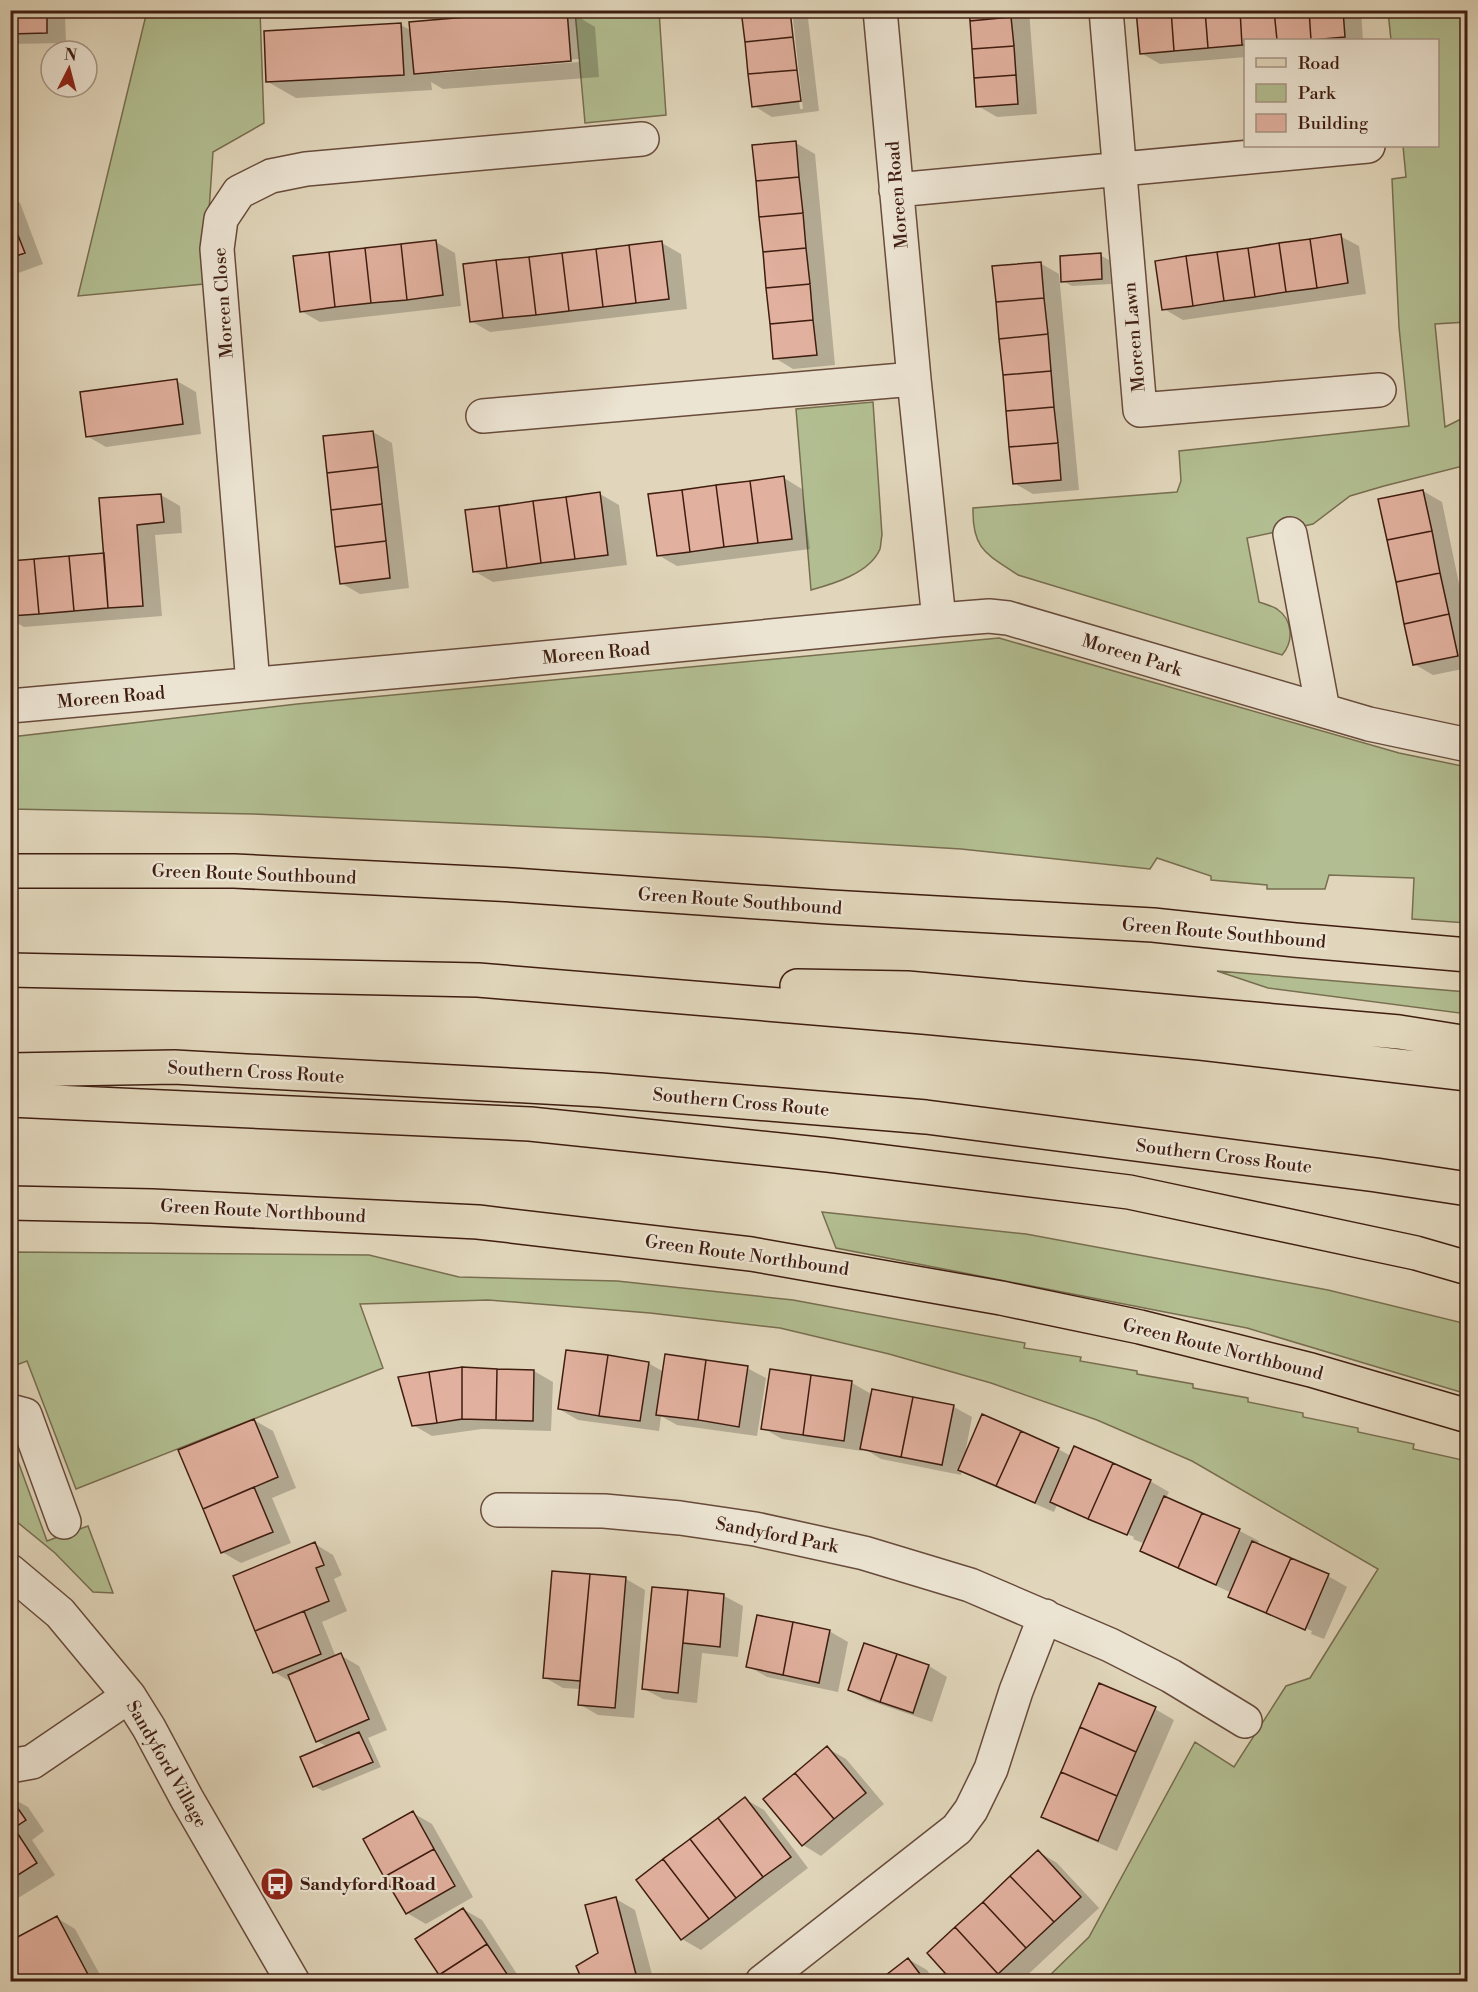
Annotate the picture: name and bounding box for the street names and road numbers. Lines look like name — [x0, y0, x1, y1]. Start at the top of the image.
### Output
street label: Moreen Road — [881, 139, 914, 250]
street label: Moreen Close — [208, 247, 239, 359]
street label: Moreen Lawn — [1118, 281, 1151, 393]
street label: Moreen Park — [1079, 629, 1186, 682]
street label: Moreen Road — [541, 637, 652, 670]
street label: Moreen Road — [56, 681, 167, 714]
street label: Green Route Southbound — [151, 859, 358, 890]
street label: Green Route Southbound — [637, 883, 844, 920]
street label: Green Route Southbound — [1121, 913, 1328, 954]
street label: Southern Cross Route — [167, 1056, 345, 1089]
street label: Southern Cross Route — [652, 1083, 830, 1122]
street label: Southern Cross Route — [1135, 1134, 1313, 1179]
street label: Green Route Northbound — [160, 1195, 367, 1228]
street label: Green Route Northbound — [643, 1230, 851, 1281]
street label: Green Route Northbound — [1120, 1313, 1326, 1386]
street label: Sandyford Park — [714, 1512, 842, 1559]
street label: Sandyford Village — [121, 1697, 212, 1832]

